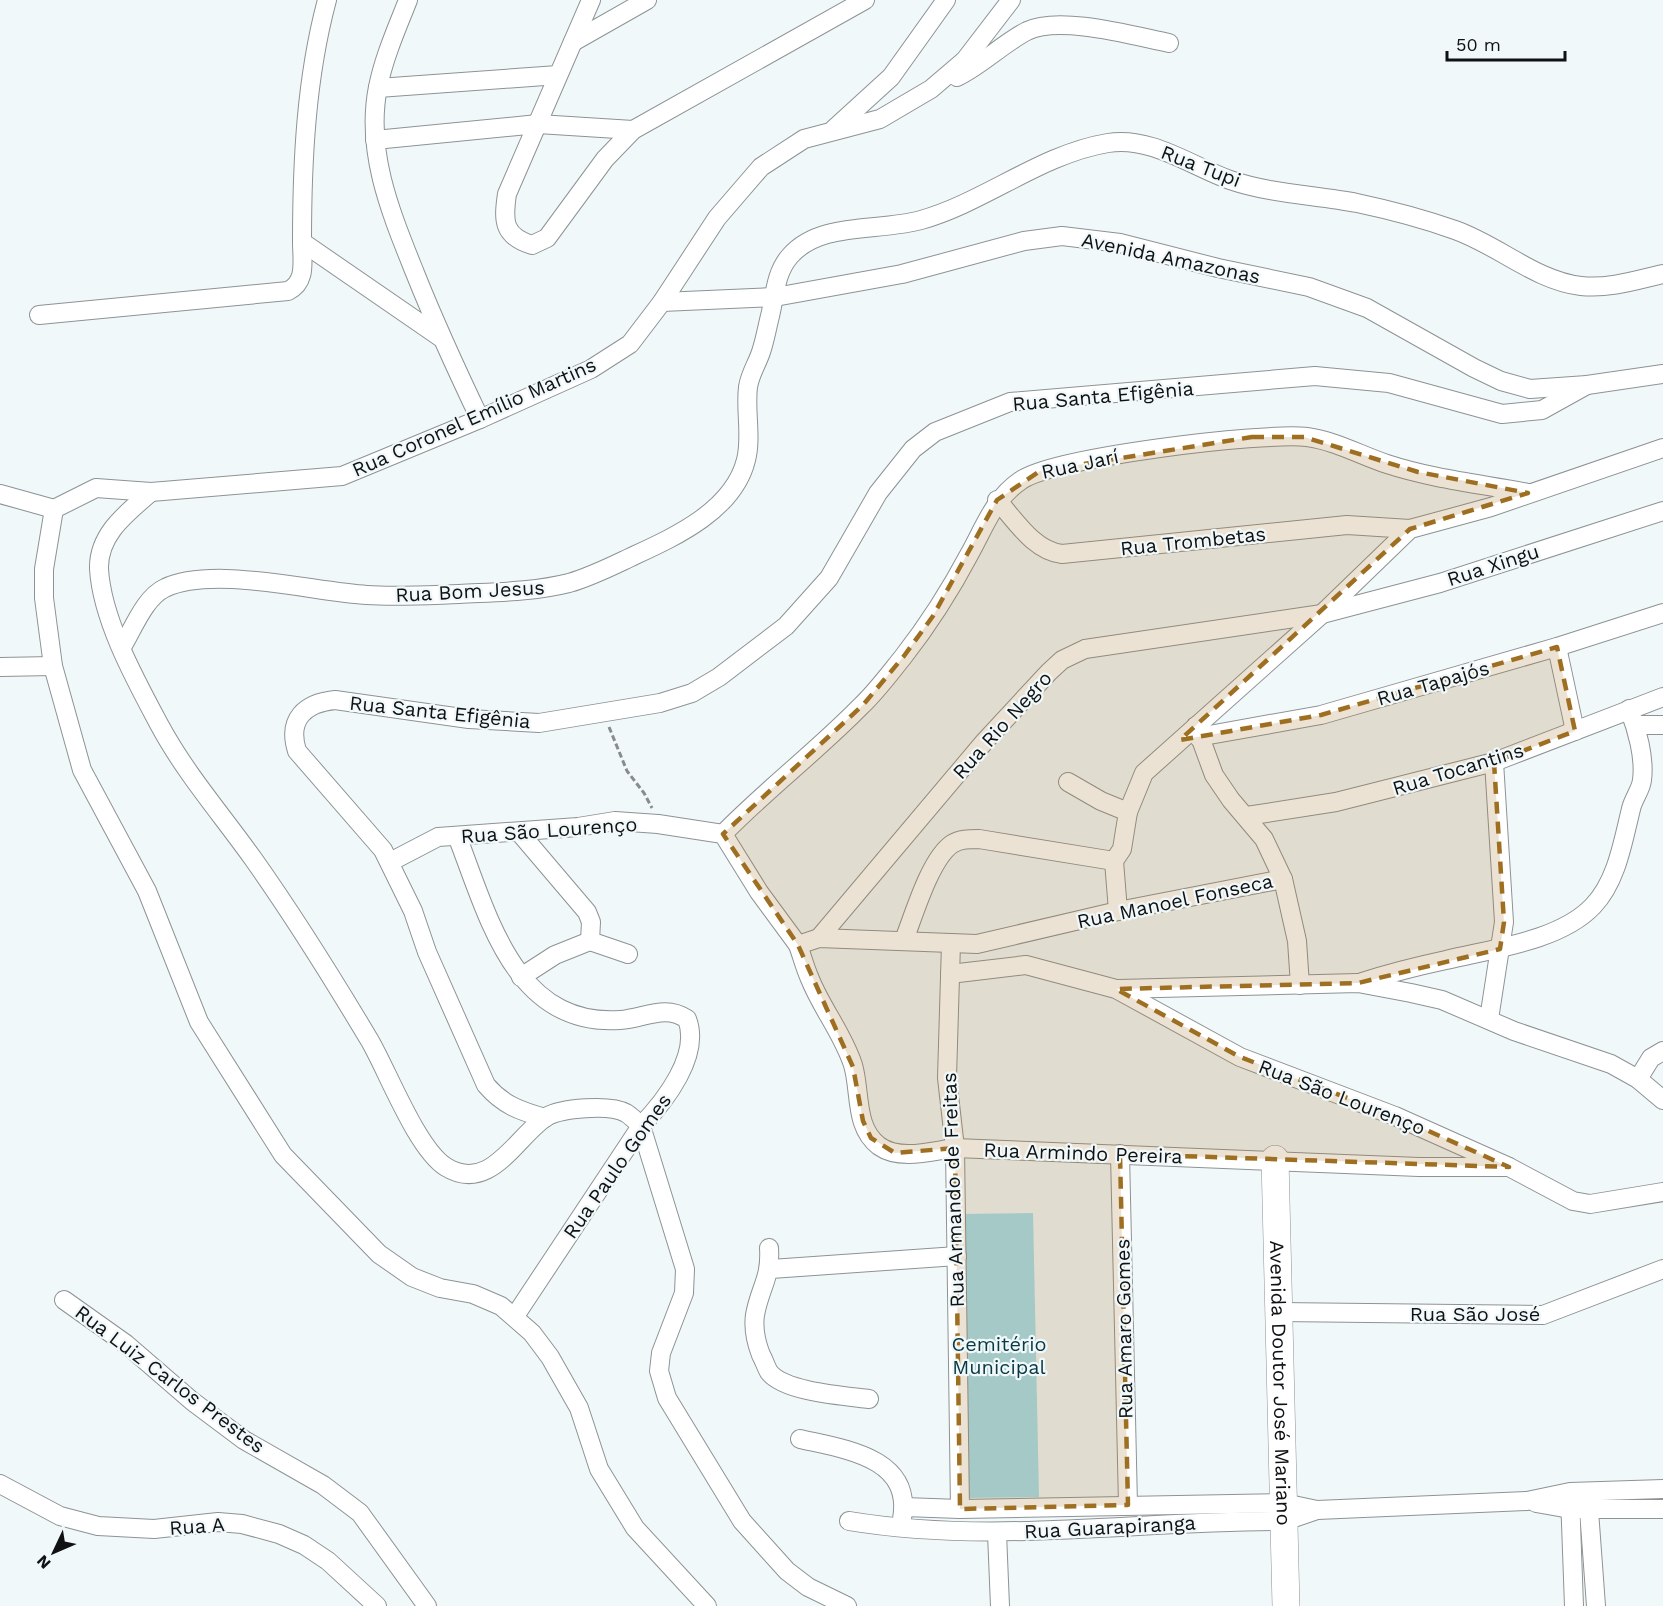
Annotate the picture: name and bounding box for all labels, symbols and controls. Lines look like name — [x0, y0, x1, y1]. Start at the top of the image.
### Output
scale bar — [1447, 24, 1566, 62]
text: 50 m — [1456, 34, 1501, 55]
street label: Rua Tupi — [1158, 140, 1244, 192]
street label: Avenida Amazonas — [1080, 227, 1262, 289]
street label: Rua Coronel Emílio Martins — [348, 352, 600, 482]
street label: Rua Santa Efigênia — [1011, 376, 1195, 416]
street label: Rua Jarí — [1039, 444, 1121, 484]
street label: Rua Trombetas — [1119, 521, 1267, 561]
street label: Rua Xingu — [1444, 539, 1542, 591]
street label: Rua Bom Jesus — [395, 575, 545, 607]
street label: Rua Tapajós — [1374, 656, 1492, 710]
street label: Rua Rio Negro — [947, 666, 1057, 784]
street label: Rua Santa Efigênia — [348, 691, 532, 733]
street label: Rua Tocantins — [1390, 738, 1526, 800]
street label: Rua São Lourenço — [460, 812, 638, 848]
street label: Rua Manoel Fonseca — [1075, 869, 1275, 933]
street label: Rua São Lourenço — [1255, 1054, 1429, 1140]
street label: Rua Armando de Freitas — [937, 1072, 969, 1308]
street label: Rua Paulo Gomes — [558, 1089, 676, 1243]
street label: Rua Armindo Pereira — [983, 1138, 1183, 1168]
street label: Rua Amaro Gomes — [1110, 1239, 1138, 1419]
street label: Avenida Doutor José Mariano — [1265, 1240, 1296, 1526]
street label: Rua Luiz Carlos Prestes — [70, 1300, 270, 1458]
street label: Rua São José — [1410, 1302, 1540, 1326]
park label: Cemitério Municipal — [951, 1332, 1047, 1379]
street label: Rua Guarapiranga — [1024, 1511, 1196, 1543]
street label: Rua A — [168, 1512, 226, 1540]
north arrow — [24, 1522, 84, 1582]
text: N — [33, 1551, 55, 1573]

